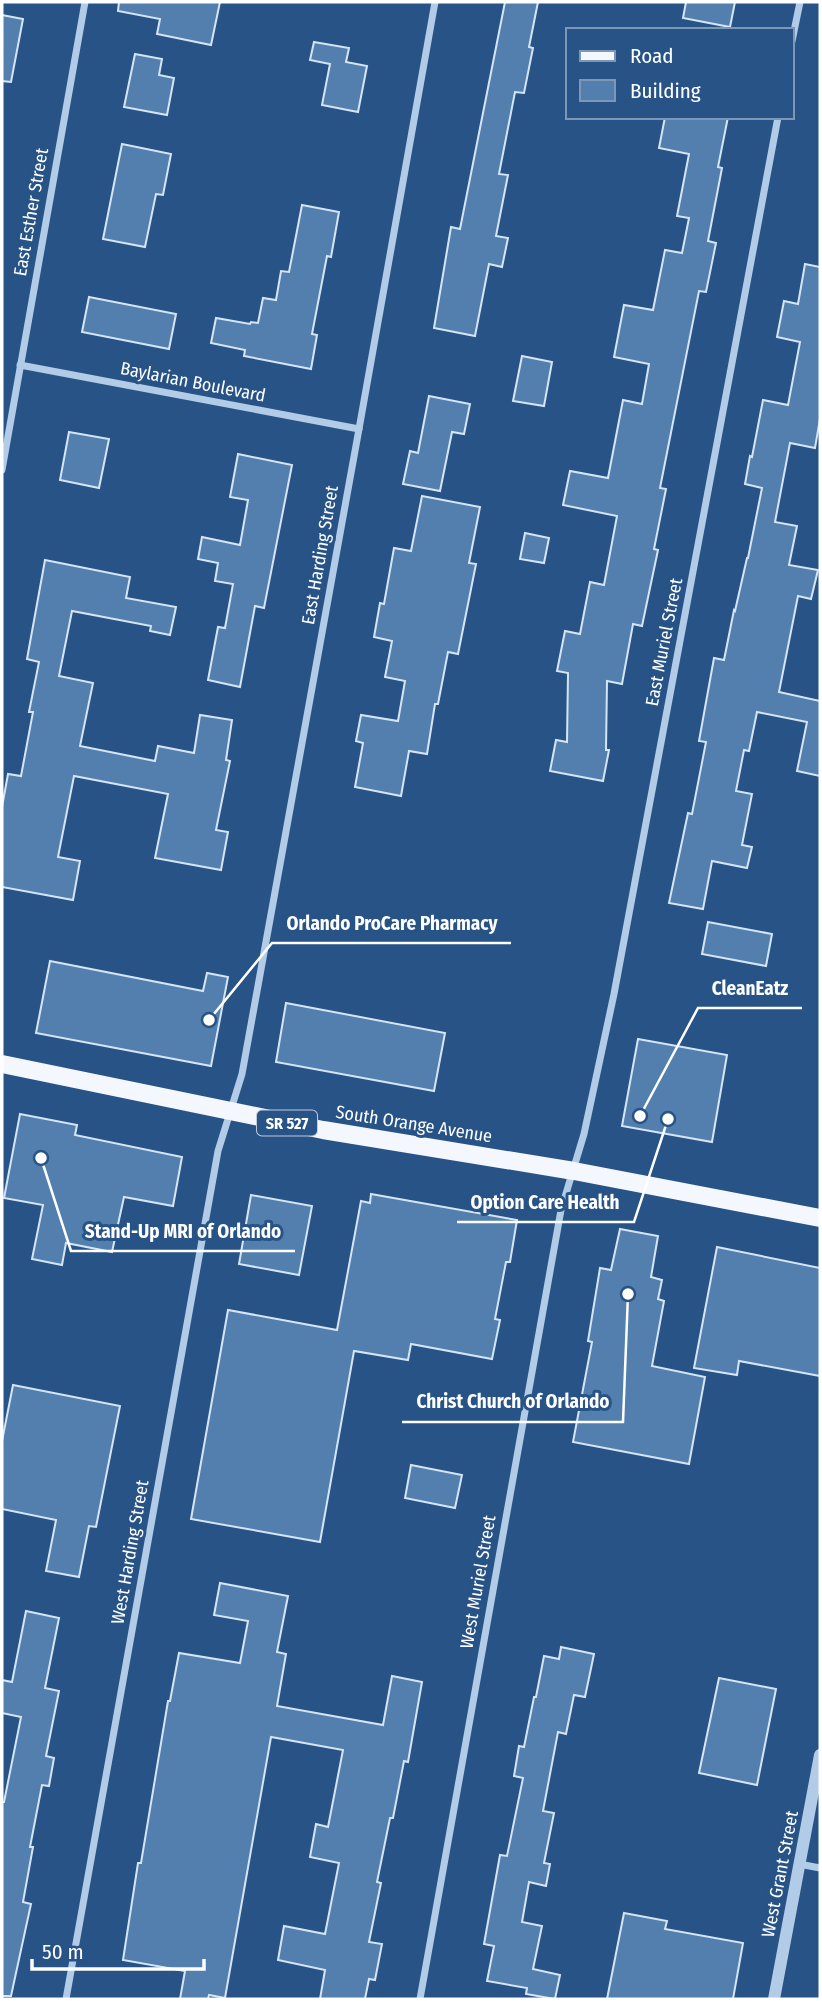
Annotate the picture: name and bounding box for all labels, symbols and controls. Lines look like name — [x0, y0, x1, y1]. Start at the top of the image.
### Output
legend — [566, 28, 794, 119]
text: Road — [630, 43, 674, 69]
text: Building — [630, 78, 701, 104]
street label: East Esther Street — [9, 146, 53, 278]
street label: Baylarian Boulevard — [119, 357, 267, 407]
street label: East Harding Street — [297, 484, 343, 626]
street label: East Muriel Street — [641, 576, 687, 708]
callout: Orlando ProCare Pharmacy — [272, 903, 511, 943]
text: Orlando ProCare Pharmacy — [286, 912, 499, 935]
callout: CleanEatz — [698, 968, 802, 1008]
text: CleanEatz — [712, 977, 788, 1000]
street label: South Orange Avenue — [334, 1101, 494, 1147]
road number: SR 527 — [257, 1110, 317, 1135]
callout: Option Care Health — [457, 1182, 634, 1222]
text: Option Care Health — [470, 1191, 620, 1214]
callout: Stand-Up MRI of Orlando — [71, 1211, 295, 1251]
text: Stand-Up MRI of Orlando — [85, 1220, 281, 1243]
callout: Christ Church of Orlando — [402, 1382, 623, 1422]
text: Christ Church of Orlando — [416, 1390, 610, 1413]
street label: West Harding Street — [106, 1478, 154, 1626]
street label: West Muriel Street — [455, 1513, 501, 1650]
street label: West Grant Street — [757, 1809, 803, 1939]
scale bar — [32, 1927, 203, 1971]
text: 50 m — [42, 1939, 84, 1965]

